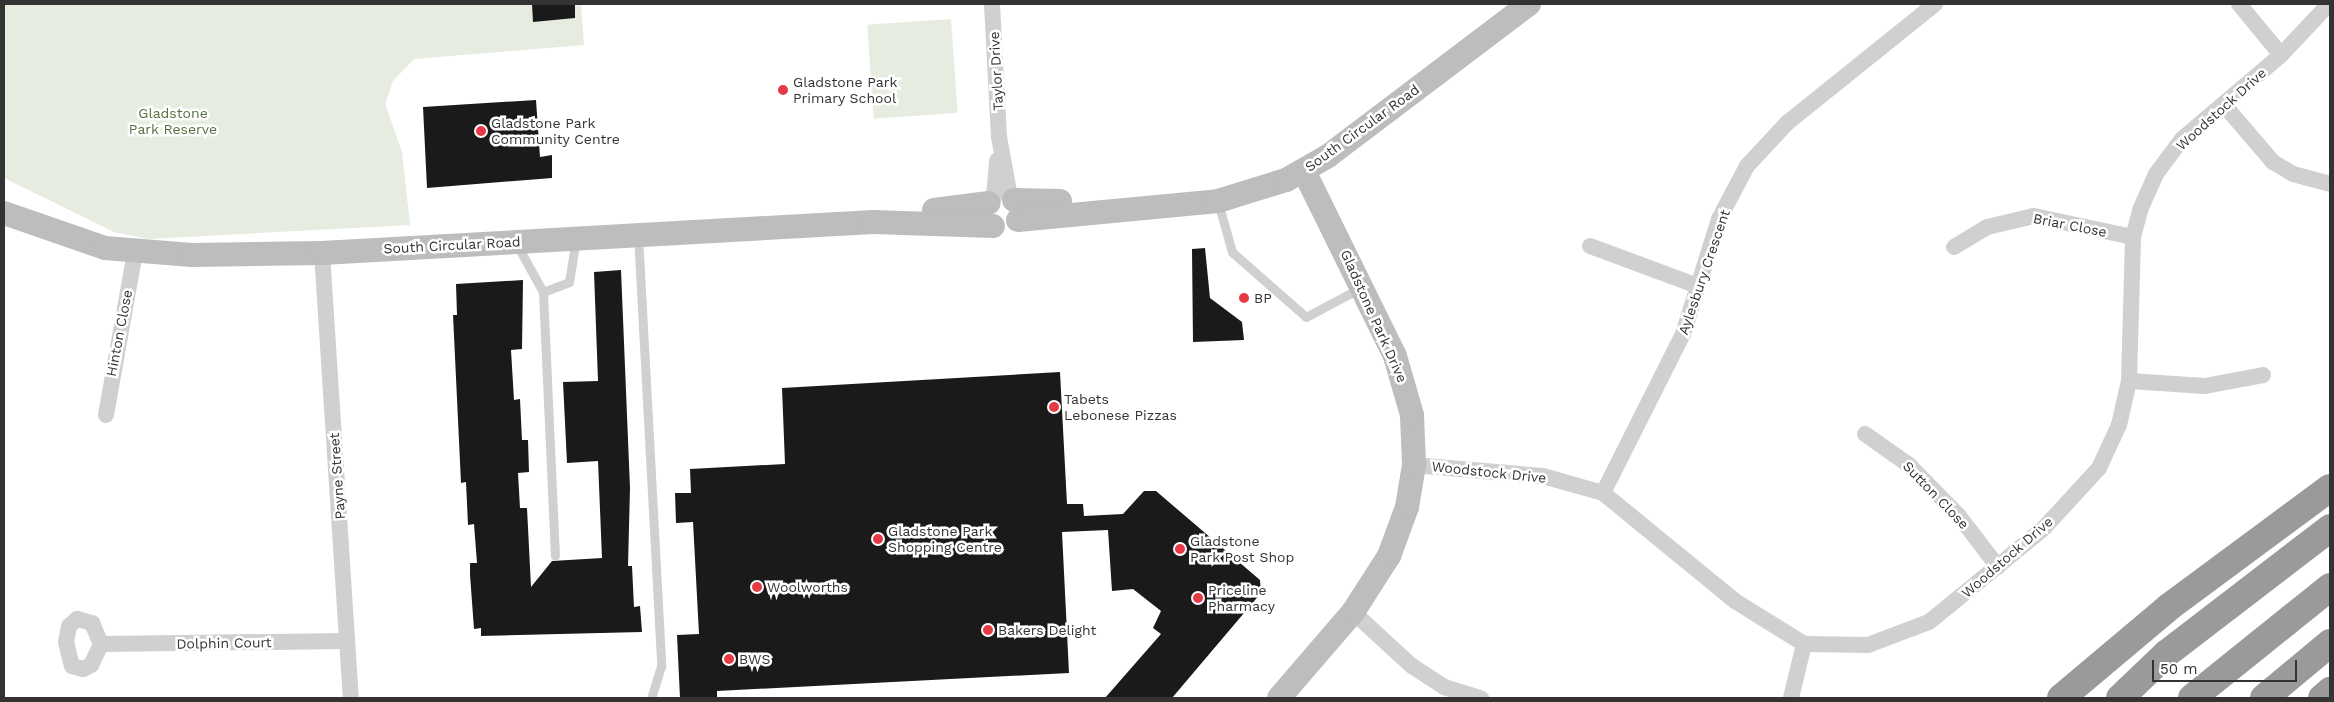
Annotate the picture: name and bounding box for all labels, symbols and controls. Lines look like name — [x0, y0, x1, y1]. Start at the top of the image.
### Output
street label: Taylor Drive — [986, 31, 1006, 111]
street label: Woodstock Drive — [2172, 64, 2270, 154]
place label: Gladstone Park Primary School — [793, 74, 897, 106]
street label: South Circular Road — [1301, 81, 1423, 175]
marker: Gladstone Park Primary School — [777, 84, 789, 96]
park label: Gladstone Park Reserve — [129, 105, 217, 138]
place label: Gladstone Park Community Centre — [491, 115, 620, 148]
marker: Gladstone Park Community Centre — [475, 125, 487, 137]
street label: Aylesbury Crescent — [1675, 207, 1733, 337]
street label: Briar Close — [2032, 210, 2108, 240]
street label: South Circular Road — [383, 233, 521, 257]
street label: Gladstone Park Drive — [1337, 247, 1411, 385]
street label: Hinton Close — [102, 288, 136, 378]
place label: BP — [1254, 290, 1272, 306]
marker: BP — [1238, 292, 1250, 304]
place label: Tabets Lebonese Pizzas — [1064, 391, 1177, 424]
marker: Tabets Lebonese Pizzas — [1048, 401, 1060, 413]
street label: Payne Street — [326, 432, 348, 520]
street label: Woodstock Drive — [1431, 458, 1547, 486]
street label: Sutton Close — [1899, 458, 1973, 532]
street label: Woodstock Drive — [1958, 513, 2056, 601]
place label: Gladstone Park Shopping Centre — [888, 523, 1002, 556]
marker: Gladstone Park Shopping Centre — [872, 533, 884, 545]
place label: Gladstone Park Post Shop — [1190, 533, 1295, 566]
marker: Gladstone Park Post Shop — [1174, 543, 1186, 555]
place label: Woolworths — [767, 579, 848, 595]
marker: Woolworths — [751, 581, 763, 593]
place label: Priceline Pharmacy — [1208, 582, 1275, 614]
marker: Priceline Pharmacy — [1192, 592, 1204, 604]
place label: Bakers Delight — [998, 622, 1096, 638]
marker: Bakers Delight — [982, 624, 994, 636]
street label: Dolphin Court — [176, 634, 272, 652]
scale bar — [2154, 650, 2299, 682]
place label: BWS — [739, 651, 770, 667]
marker: BWS — [723, 653, 735, 665]
text: 50 m — [2160, 660, 2197, 678]

